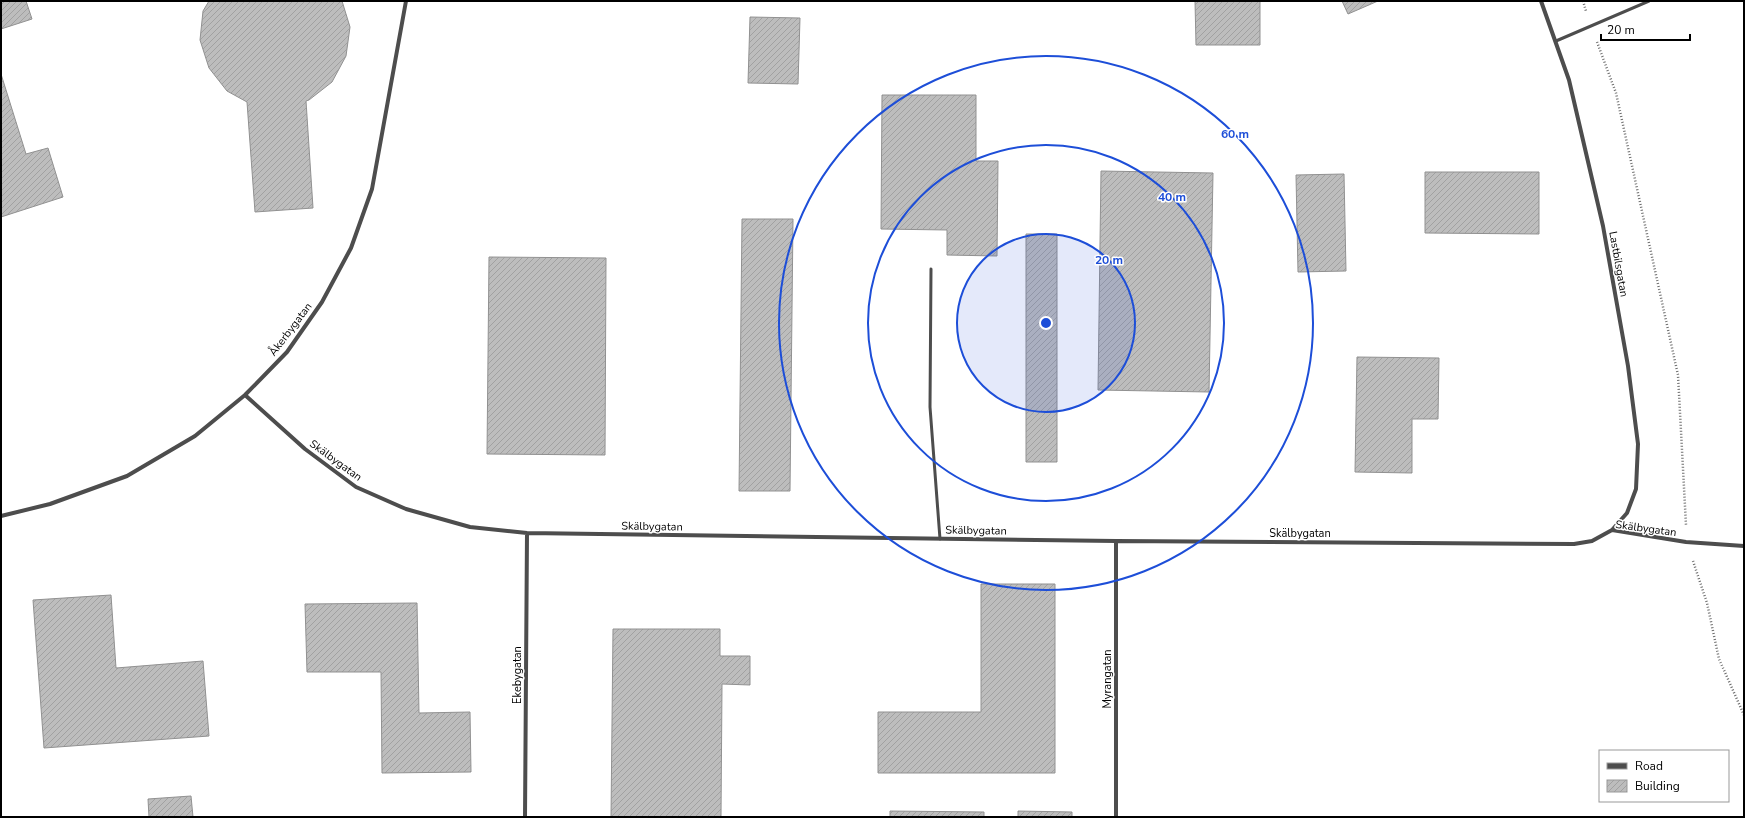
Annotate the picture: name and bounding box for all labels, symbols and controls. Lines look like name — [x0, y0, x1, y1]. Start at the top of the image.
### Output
scale bar — [1601, 16, 1690, 42]
text: 20 m — [1607, 22, 1635, 38]
text: 60 m — [1221, 126, 1249, 142]
text: 40 m — [1158, 189, 1186, 205]
street label: Lastbilsgatan — [1605, 230, 1632, 298]
text: 20 m — [1095, 252, 1123, 268]
street label: Åkerbygatan — [265, 299, 315, 359]
centre of rings — [1039, 316, 1053, 330]
street label: Skälbygatan — [306, 436, 365, 485]
street label: Skälbygatan — [1614, 517, 1677, 540]
street label: Skälbygatan — [621, 518, 683, 535]
street label: Skälbygatan — [945, 522, 1007, 539]
street label: Skälbygatan — [1269, 526, 1331, 541]
street label: Ekebygatan — [510, 646, 525, 704]
street label: Myrangatan — [1100, 649, 1115, 709]
legend — [1599, 750, 1729, 802]
text: Road — [1635, 758, 1663, 774]
text: Building — [1635, 778, 1680, 794]

